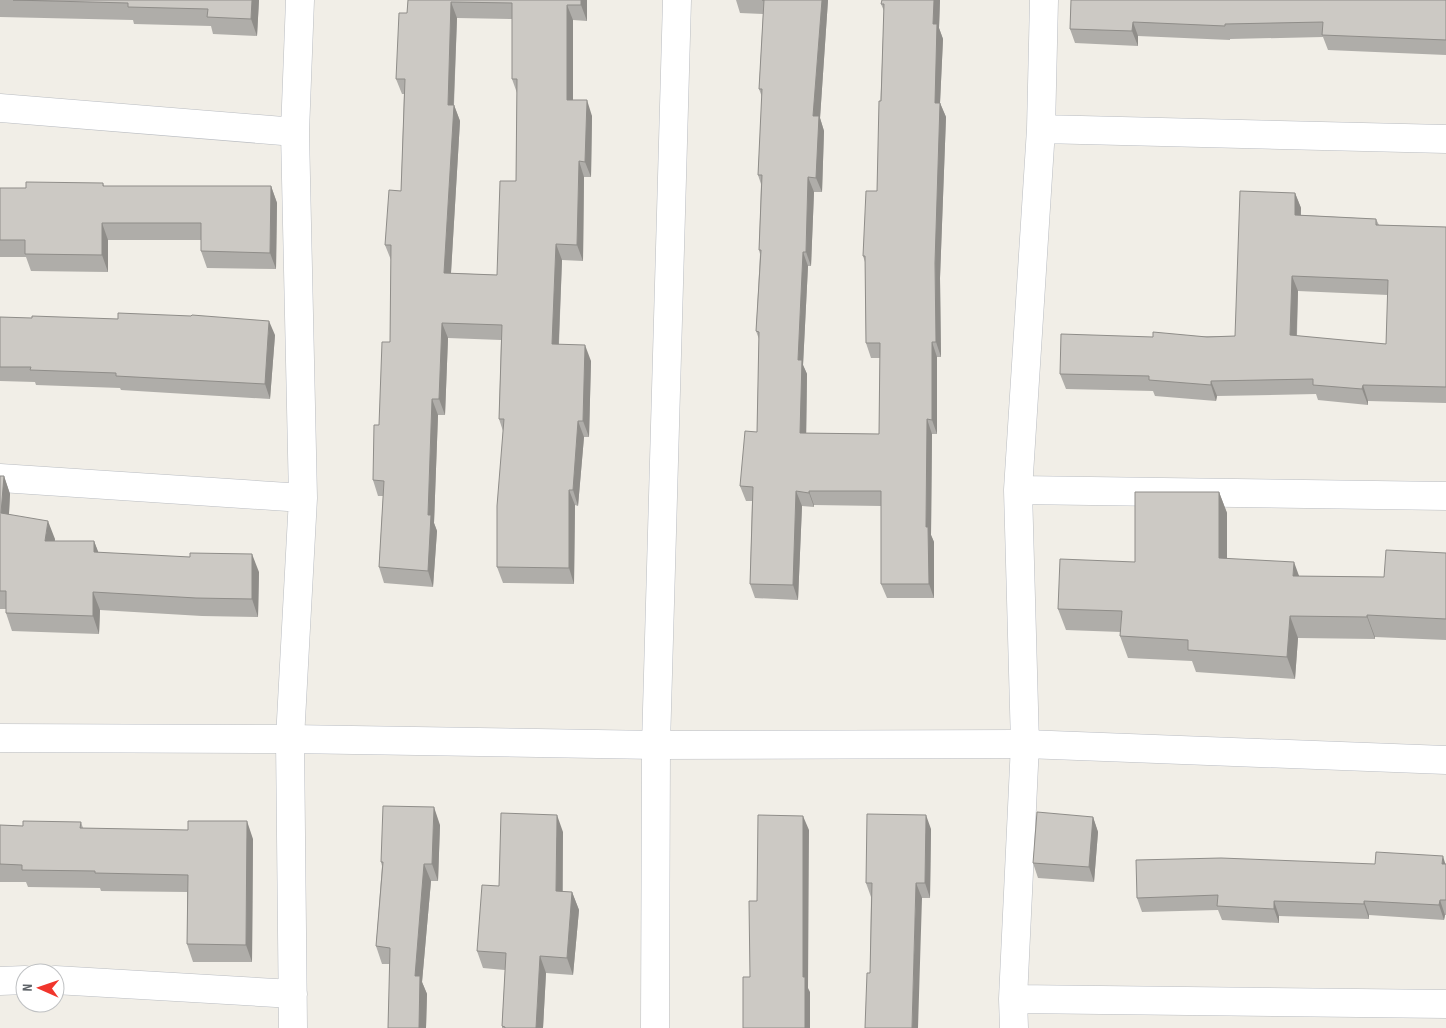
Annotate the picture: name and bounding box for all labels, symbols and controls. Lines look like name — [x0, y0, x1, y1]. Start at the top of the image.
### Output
north arrow — [15, 963, 65, 1013]
text: N — [19, 984, 36, 992]

